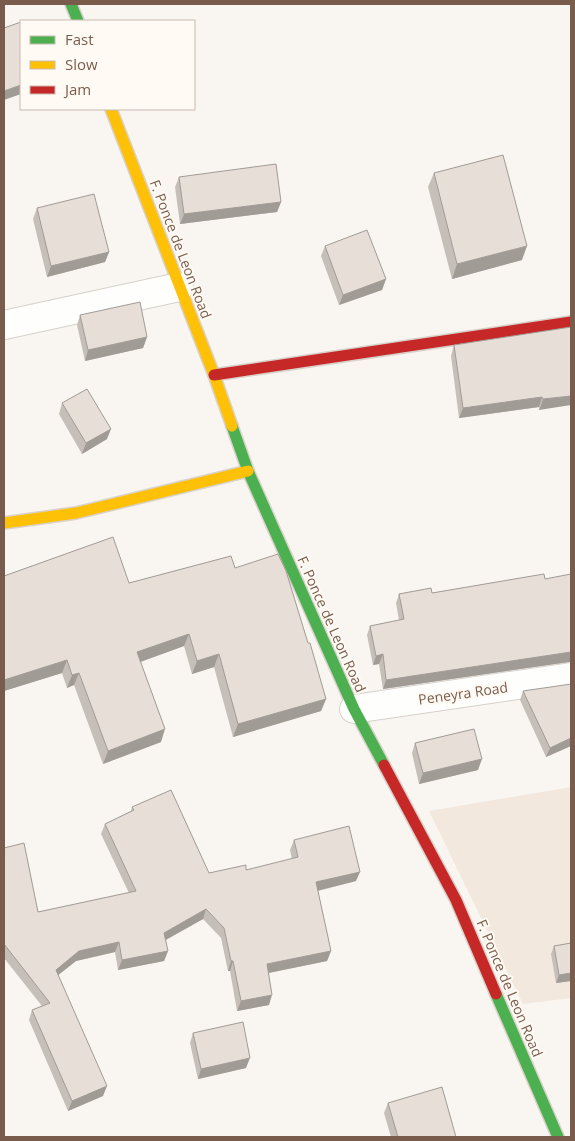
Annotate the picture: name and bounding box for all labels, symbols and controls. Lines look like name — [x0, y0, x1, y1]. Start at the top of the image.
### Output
legend — [20, 20, 195, 110]
text: Fast — [65, 29, 94, 49]
text: Slow — [65, 54, 98, 74]
text: Jam — [63, 79, 91, 99]
street label: F. Ponce de Leon Road — [146, 177, 216, 321]
street label: F. Ponce de Leon Road — [293, 553, 371, 695]
street label: Peneyra Road — [417, 677, 509, 709]
street label: F. Ponce de Leon Road — [472, 916, 548, 1060]

